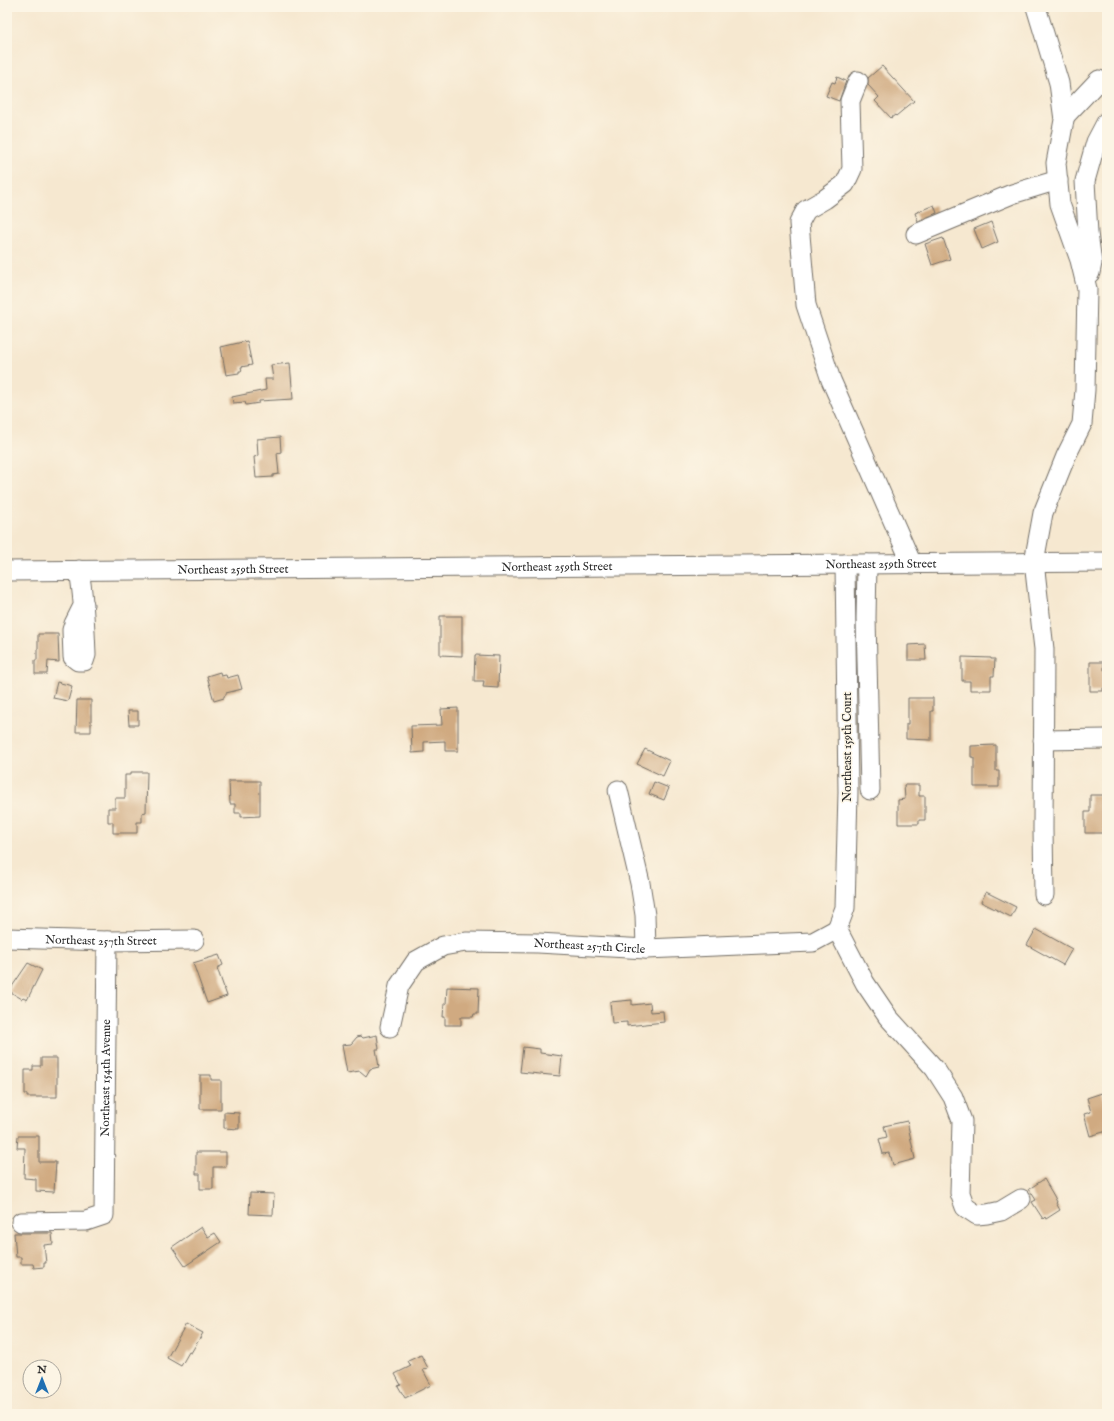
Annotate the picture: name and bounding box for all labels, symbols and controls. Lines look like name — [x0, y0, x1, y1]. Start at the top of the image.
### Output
street label: Northeast 259th Street — [825, 556, 937, 572]
street label: Northeast 259th Street — [501, 559, 613, 574]
street label: Northeast 259th Street — [177, 561, 289, 577]
street label: Northeast 159th Court — [840, 692, 855, 802]
street label: Northeast 257th Street — [45, 932, 157, 949]
street label: Northeast 257th Circle — [533, 935, 646, 956]
street label: Northeast 154th Avenue — [97, 1019, 114, 1137]
north arrow — [22, 1359, 62, 1399]
text: N — [36, 1363, 47, 1377]

